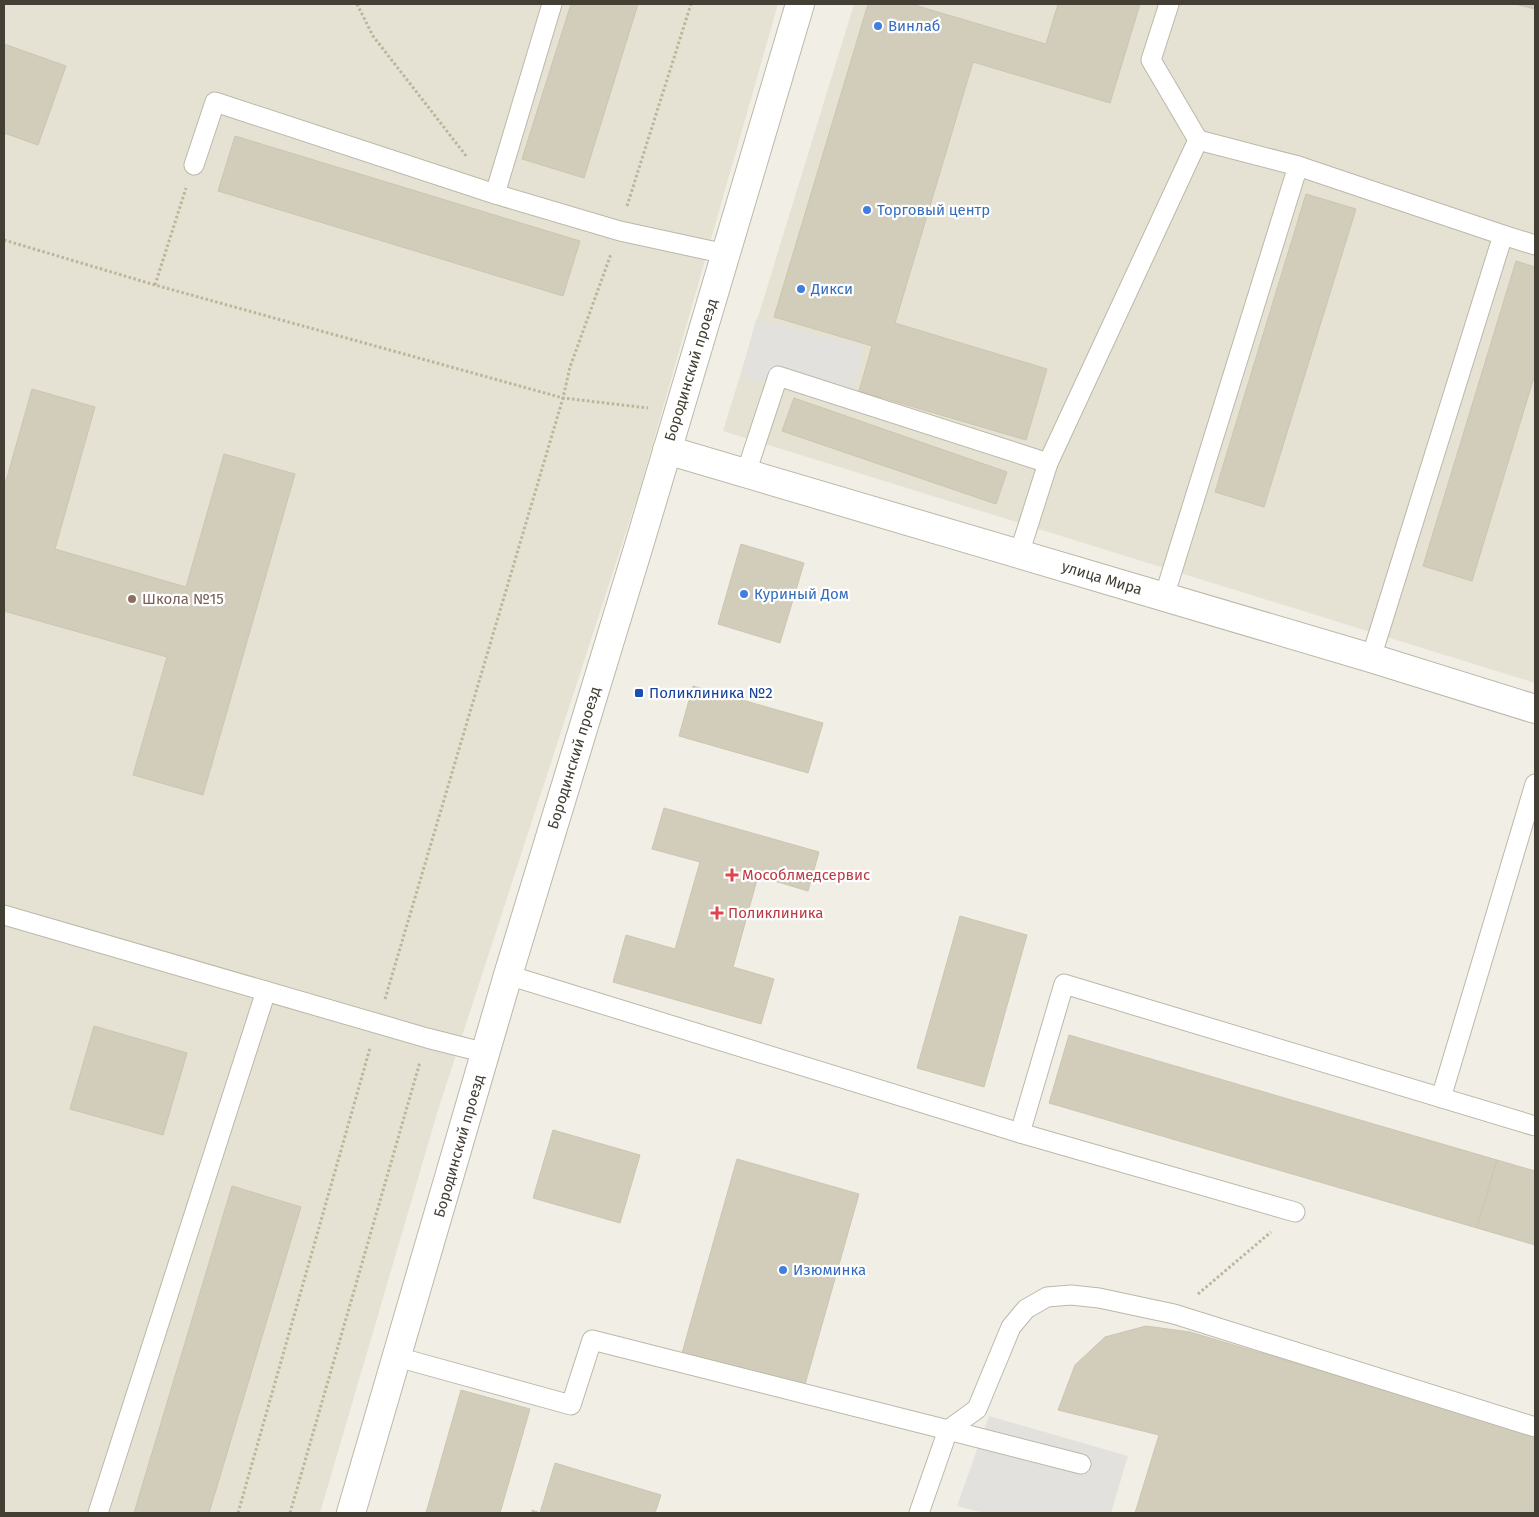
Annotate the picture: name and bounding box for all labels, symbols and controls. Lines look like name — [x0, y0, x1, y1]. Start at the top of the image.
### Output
place label: Винлаб — [888, 17, 941, 35]
marker: Винлаб — [872, 20, 884, 32]
place label: Торговый центр — [877, 201, 990, 219]
marker: Торговый центр — [861, 204, 873, 216]
place label: Дикси — [810, 280, 853, 298]
marker: Дикси — [795, 283, 807, 295]
street label: Бородинский проезд — [661, 297, 721, 443]
street label: улица Мира — [1060, 557, 1144, 599]
place label: Куриный Дом — [754, 585, 849, 603]
marker: Куриный Дом — [738, 588, 750, 600]
place label: Школа №15 — [142, 590, 224, 608]
marker: Школа №15 — [126, 593, 138, 605]
place label: Поликлиника №2 — [649, 684, 773, 702]
street label: Бородинский проезд — [544, 685, 604, 831]
marker: Поликлиника №2 — [633, 687, 645, 699]
place label: Мособлмедсервис — [742, 866, 870, 884]
marker: Мособлмедсервис — [726, 869, 738, 881]
place label: Поликлиника — [728, 904, 823, 922]
marker: Поликлиника — [710, 906, 724, 920]
street label: Бородинский проезд — [430, 1072, 488, 1220]
place label: Изюминка — [793, 1261, 866, 1279]
marker: Изюминка — [777, 1264, 789, 1276]

